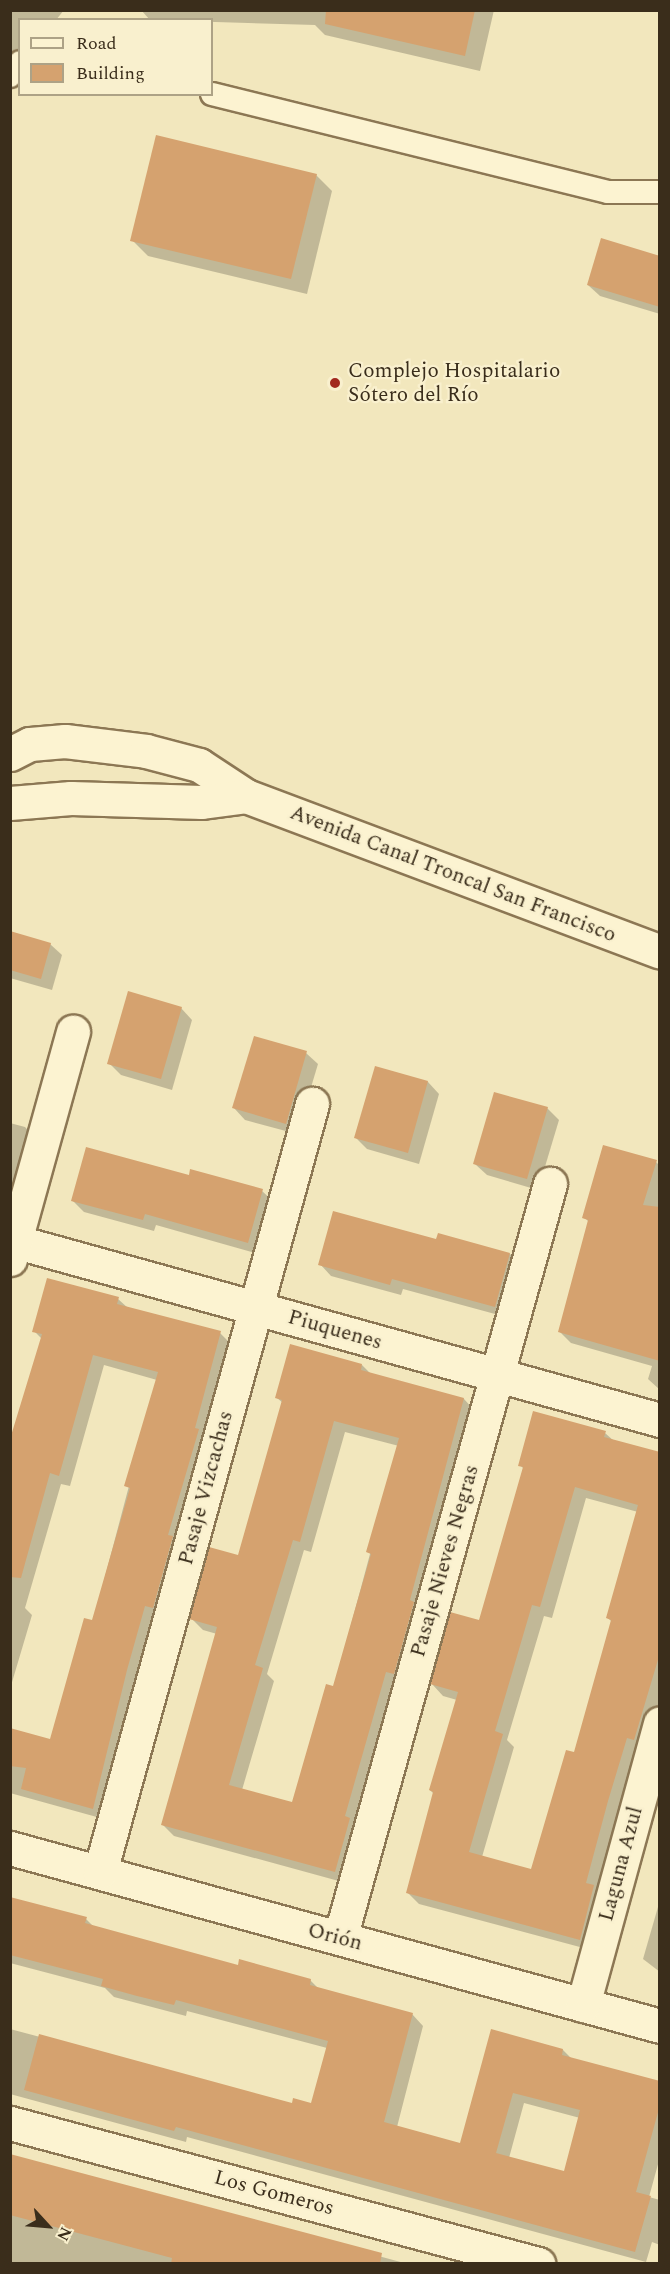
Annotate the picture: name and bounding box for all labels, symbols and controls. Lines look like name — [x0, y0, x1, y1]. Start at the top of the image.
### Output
legend — [18, 18, 213, 96]
text: Road — [76, 30, 117, 57]
text: Building — [76, 60, 145, 87]
place label: Complejo Hospitalario Sótero del Río — [348, 358, 560, 408]
marker: Complejo Hospitalario Sótero del Río — [326, 374, 344, 392]
street label: Avenida Canal Troncal San Francisco — [286, 800, 620, 948]
street label: Piuquenes — [285, 1305, 385, 1355]
street label: Pasaje Vizcachas — [173, 1408, 239, 1568]
street label: Pasaje Nieves Negras — [405, 1462, 485, 1660]
street label: Laguna Azul — [594, 1804, 648, 1924]
street label: Orión — [305, 1918, 365, 1956]
street label: Los Gomeros — [211, 2165, 337, 2221]
north arrow — [18, 2196, 78, 2256]
text: N — [51, 2223, 78, 2245]

